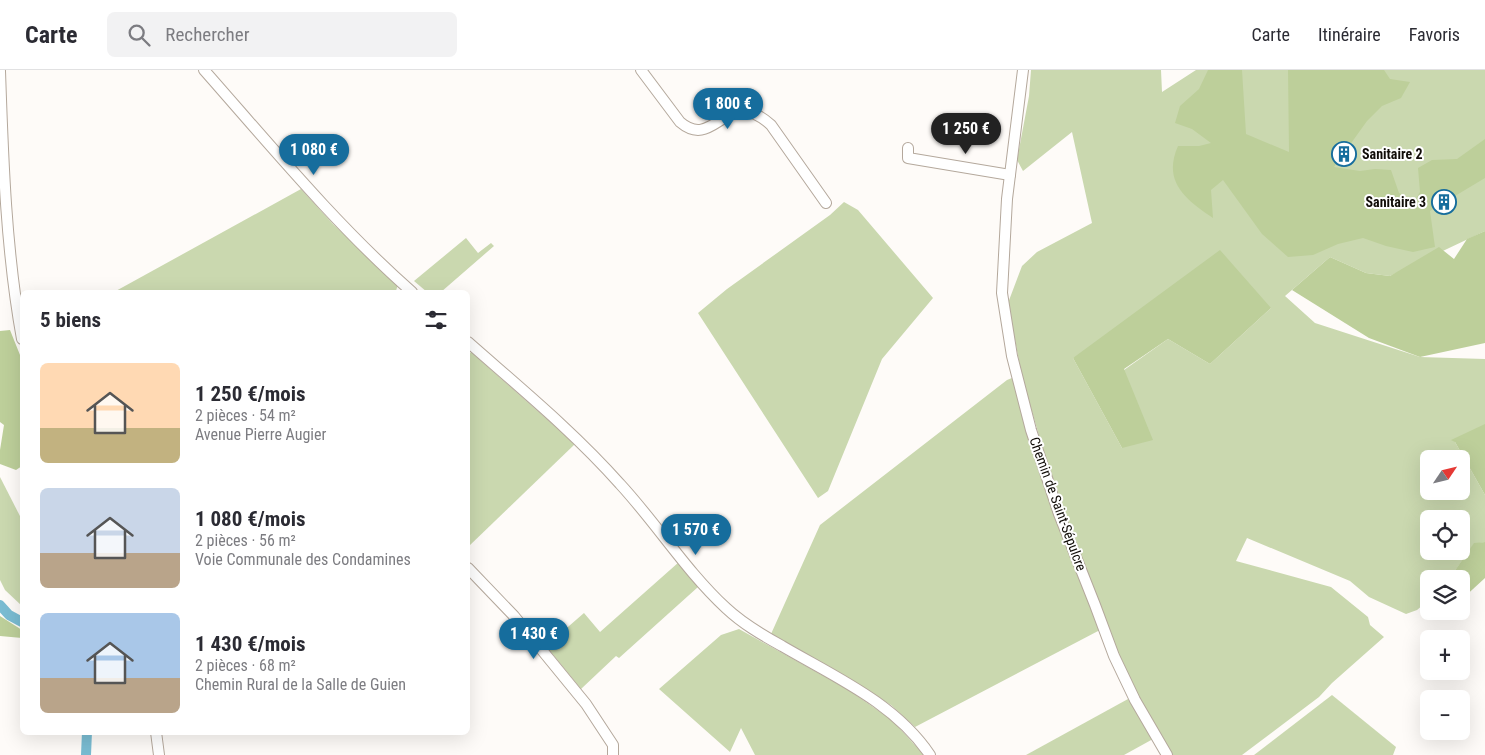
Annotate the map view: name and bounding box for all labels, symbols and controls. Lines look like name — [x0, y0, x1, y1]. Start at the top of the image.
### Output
search box — [107, 12, 457, 57]
text: Carte — [25, 21, 77, 49]
icon: search — [125, 21, 153, 49]
text: Rechercher — [165, 23, 249, 46]
text: Carte — [1251, 24, 1290, 45]
text: Itinéraire — [1318, 24, 1381, 45]
text: Favoris — [1409, 24, 1460, 45]
pin: 1 800 € — [682, 88, 774, 130]
text: 1 800 € — [704, 94, 752, 113]
pin: 1 250 € — [920, 112, 1012, 155]
text: 1 250 € — [942, 119, 990, 138]
pin: 1 080 € — [268, 134, 360, 176]
text: 1 080 € — [290, 140, 338, 159]
building icon: Sanitaire 2 — [1331, 141, 1357, 167]
place label: Sanitaire 2 — [1362, 146, 1423, 162]
building icon: Sanitaire 3 — [1431, 189, 1457, 215]
place label: Sanitaire 3 — [1366, 194, 1426, 210]
icon: filters — [422, 306, 450, 334]
text: 5 biens — [40, 308, 101, 332]
text: 1 250 €/mois — [195, 382, 306, 406]
icon: home — [80, 383, 140, 443]
text: 2 pièces · 54 m² — [195, 406, 296, 425]
text: Avenue Pierre Augier — [195, 425, 326, 444]
street label: Chemin de Saint-Sépulcre — [1026, 435, 1090, 573]
north arrow — [1420, 450, 1470, 500]
map controls — [1420, 450, 1470, 740]
text: 1 080 €/mois — [195, 507, 306, 531]
icon: home — [80, 508, 140, 568]
button: locate — [1420, 510, 1470, 560]
pin: 1 570 € — [650, 514, 742, 556]
text: 1 570 € — [672, 520, 720, 539]
text: 2 pièces · 56 m² — [195, 531, 296, 550]
text: Voie Communale des Condamines — [195, 550, 411, 569]
button: layers — [1420, 570, 1470, 620]
pin: 1 430 € — [488, 618, 580, 660]
text: 1 430 € — [510, 624, 558, 643]
button: + — [1420, 630, 1470, 680]
text: 1 430 €/mois — [195, 632, 306, 656]
icon: home — [80, 633, 140, 693]
text: 2 pièces · 68 m² — [195, 656, 296, 675]
text: Chemin Rural de la Salle de Guien — [195, 675, 406, 694]
button: − — [1420, 690, 1470, 740]

